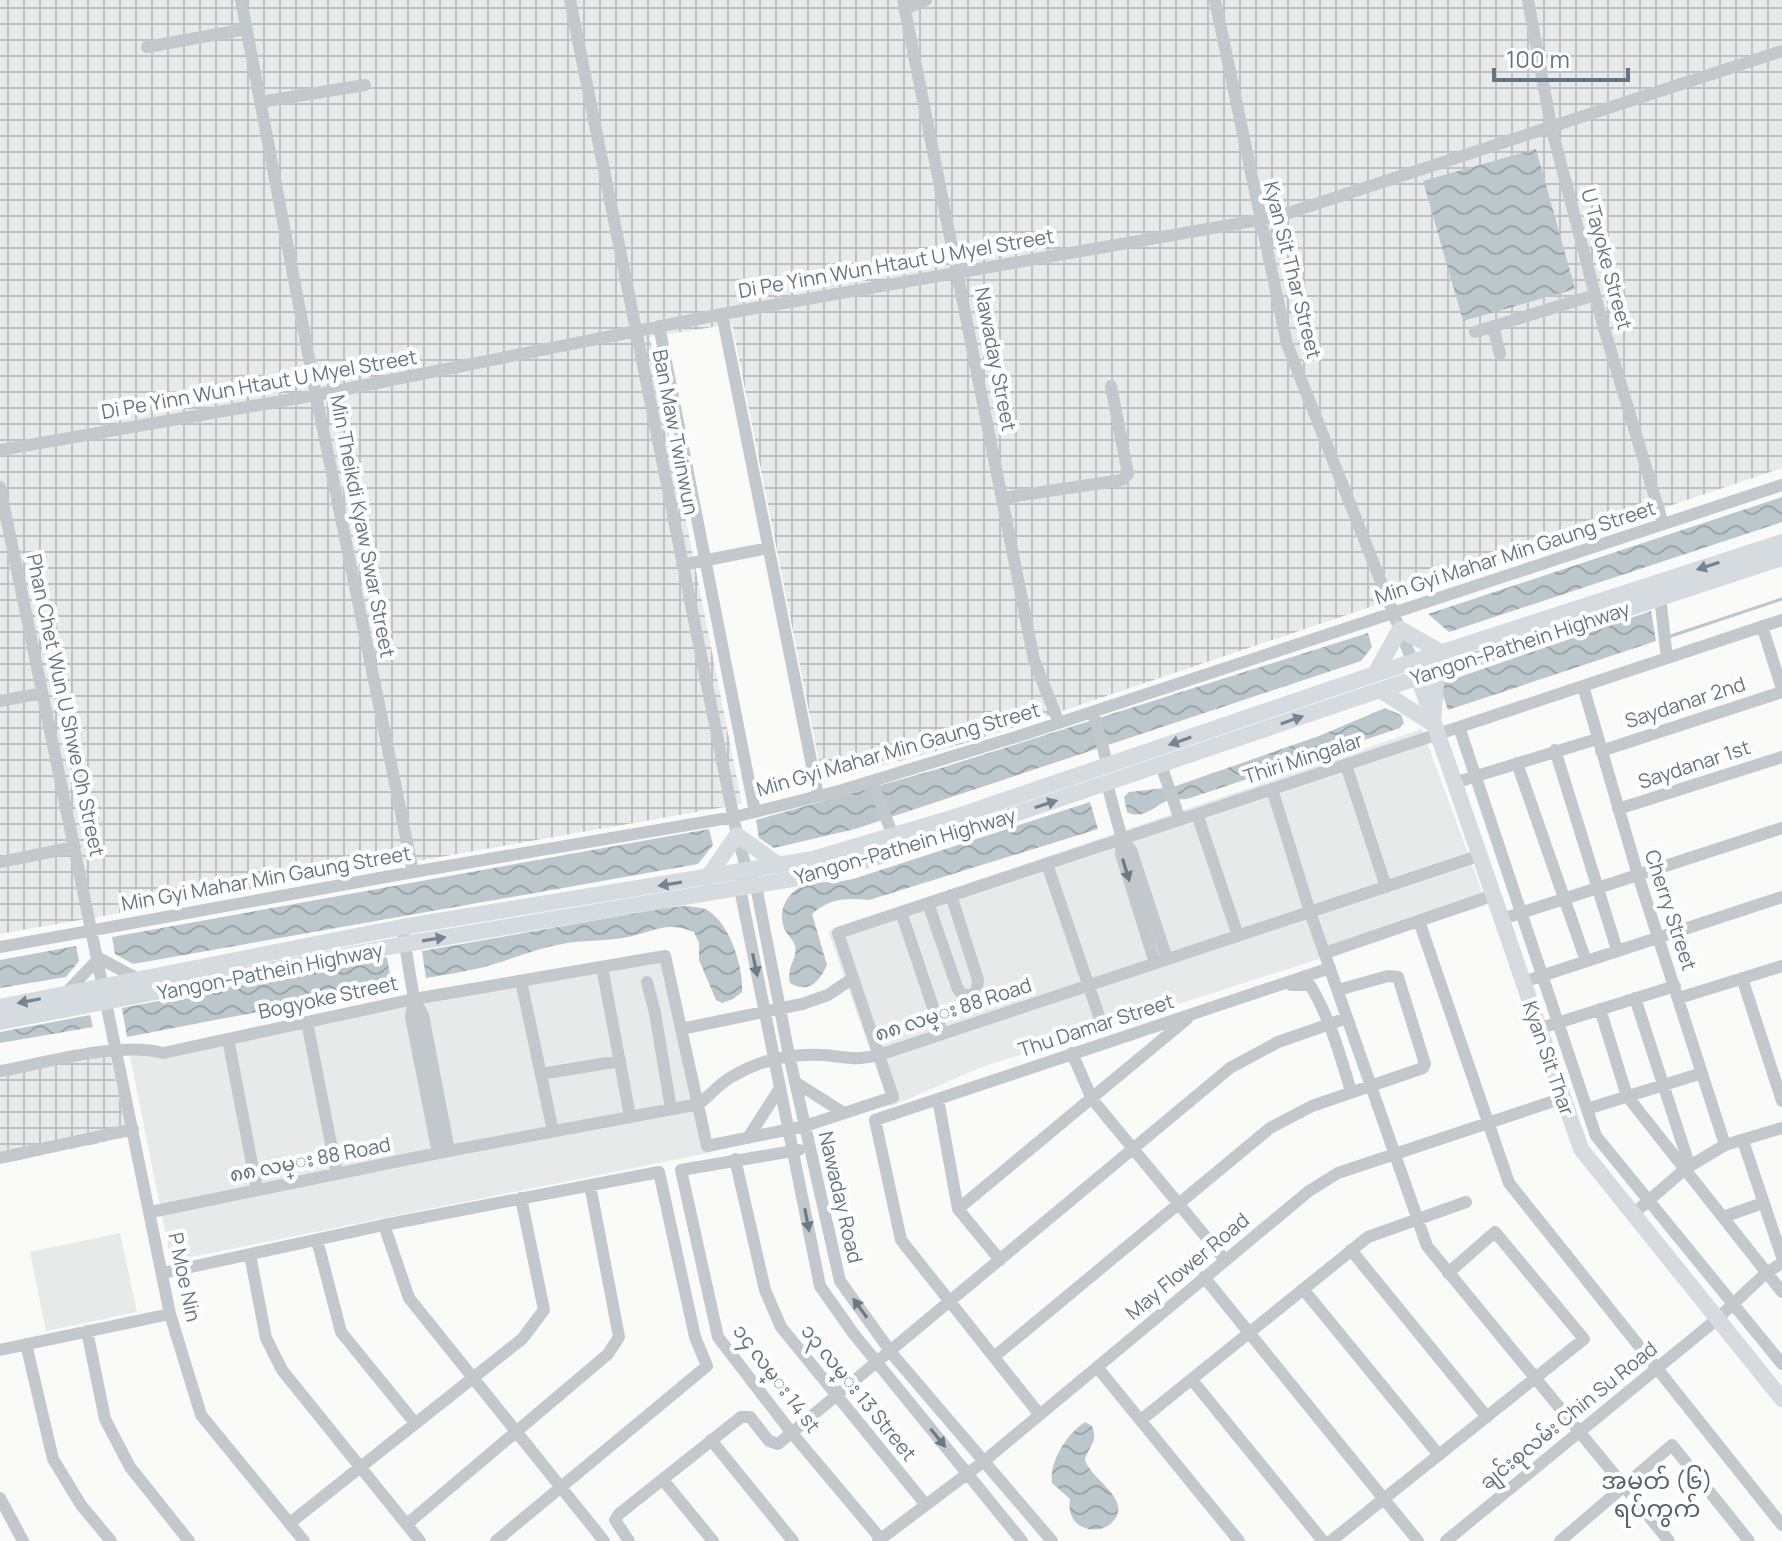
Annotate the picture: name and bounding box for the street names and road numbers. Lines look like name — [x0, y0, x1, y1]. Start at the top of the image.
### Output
street label: Kyan Sit Thar Street — [1258, 178, 1328, 362]
street label: U Tayoke Street — [1575, 185, 1639, 333]
street label: Di Pe Yinn Wun Htaut U Myel Street — [736, 222, 1056, 304]
street label: Nawaday Street — [969, 285, 1023, 433]
street label: Di Pe Yinn Wun Htaut U Myel Street — [99, 343, 419, 425]
street label: Ban Maw Twinwun — [647, 347, 705, 517]
street label: Min Theikdi Kyaw Swar Street — [324, 392, 402, 660]
street label: Min Gyi Mahar Min Gaung Street — [1371, 494, 1659, 610]
street label: Phan Chet Wun U Shwe Oh Street — [21, 551, 111, 859]
street label: Yangon-Pathein Highway — [1407, 595, 1634, 691]
street label: Saydanar 2nd — [1621, 670, 1749, 734]
street label: Min Gyi Mahar Min Gaung Street — [753, 696, 1043, 802]
street label: Thiri Mingalar — [1240, 726, 1366, 790]
street label: Saydanar 1st — [1634, 733, 1754, 795]
street label: Yangon-Pathein Highway — [791, 801, 1019, 891]
street label: Min Gyi Mahar Min Gaung Street — [119, 839, 413, 917]
street label: Cherry Street — [1639, 846, 1703, 974]
street label: Yangon-Pathein Highway — [155, 936, 386, 1006]
street label: Bogyoke Street — [256, 969, 400, 1025]
street label: ၈၈ လမ္း 88 Road — [871, 971, 1036, 1049]
street label: Thu Damar Street — [1015, 987, 1177, 1063]
street label: Kyan Sit Thar — [1517, 997, 1581, 1119]
street label: Nawaday Road — [813, 1128, 869, 1266]
street label: ၈၈ လမ္း 88 Road — [227, 1130, 393, 1190]
street label: May Flower Road — [1120, 1206, 1254, 1326]
street label: P Moe Nin — [162, 1230, 208, 1324]
street label: ၁၄ လမ္း 14 st — [725, 1318, 827, 1440]
street label: ၁၃ လမ္း 13 Street — [793, 1318, 923, 1468]
street label: ချင်းစုလမ်း Chin Su Road — [1473, 1335, 1665, 1498]

